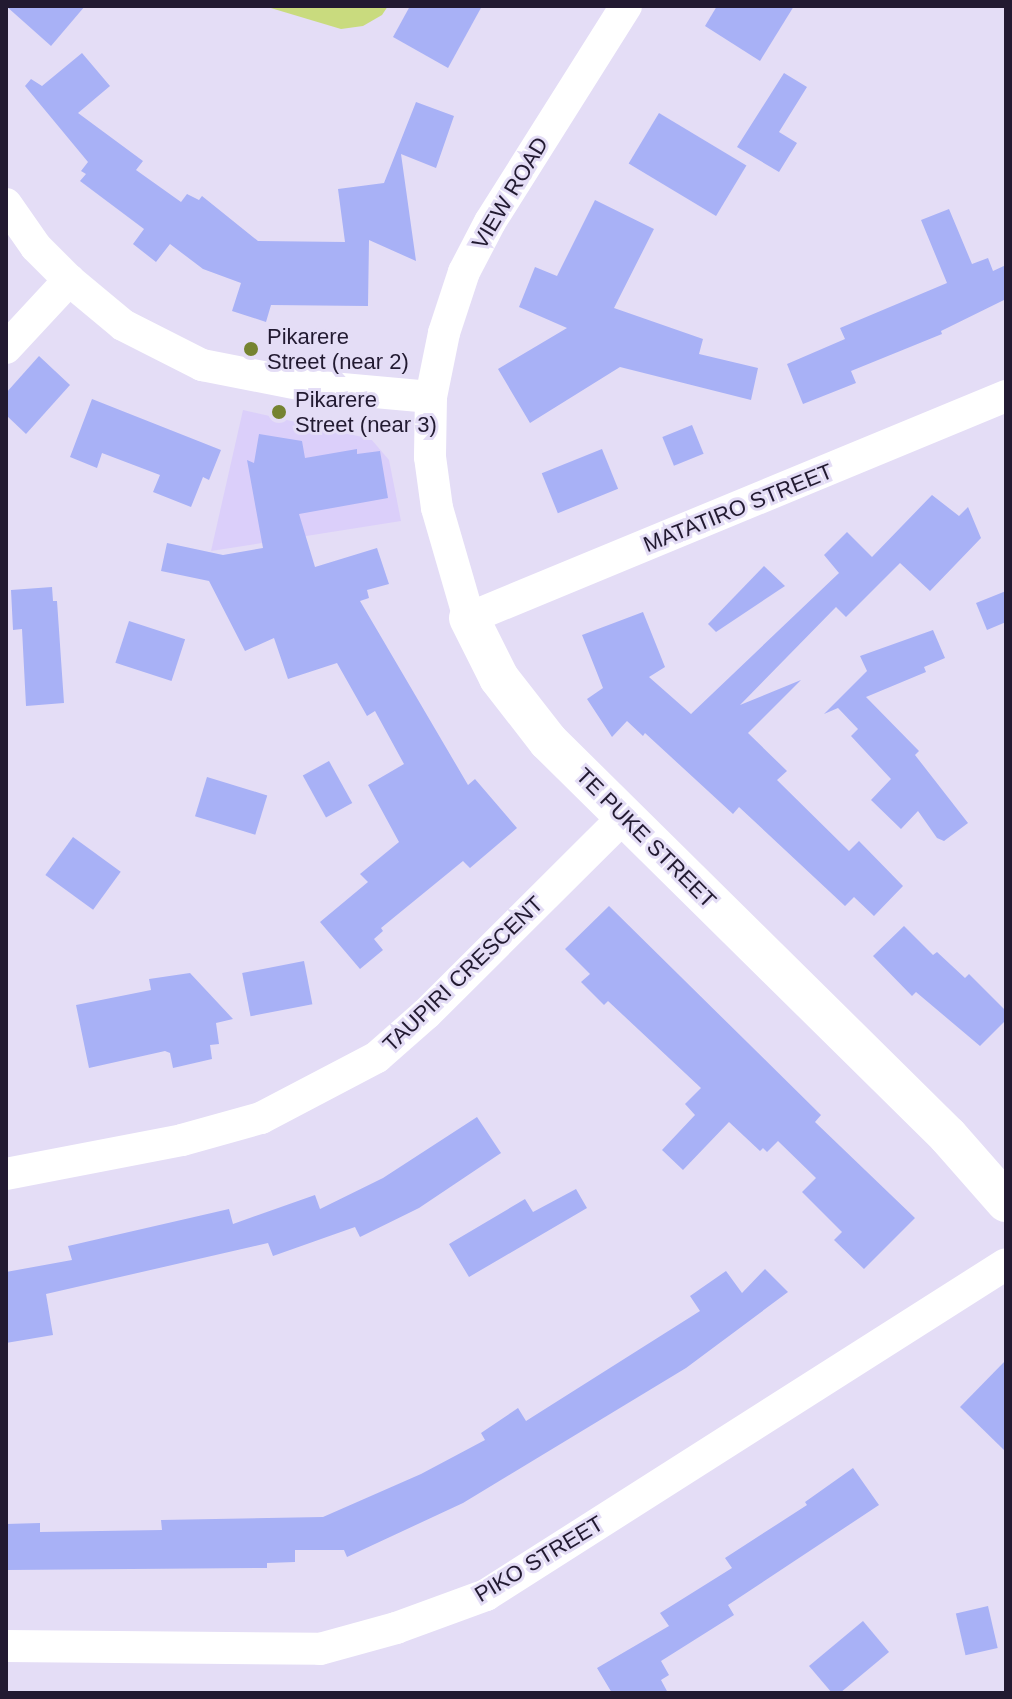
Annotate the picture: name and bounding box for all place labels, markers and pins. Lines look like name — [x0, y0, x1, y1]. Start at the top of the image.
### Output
place label: Pikarere Street (near 2) — [267, 323, 409, 374]
marker: Pikarere Street (near 2) — [242, 340, 260, 358]
place label: Pikarere Street (near 3) — [295, 386, 437, 438]
marker: Pikarere Street (near 3) — [270, 403, 288, 421]

